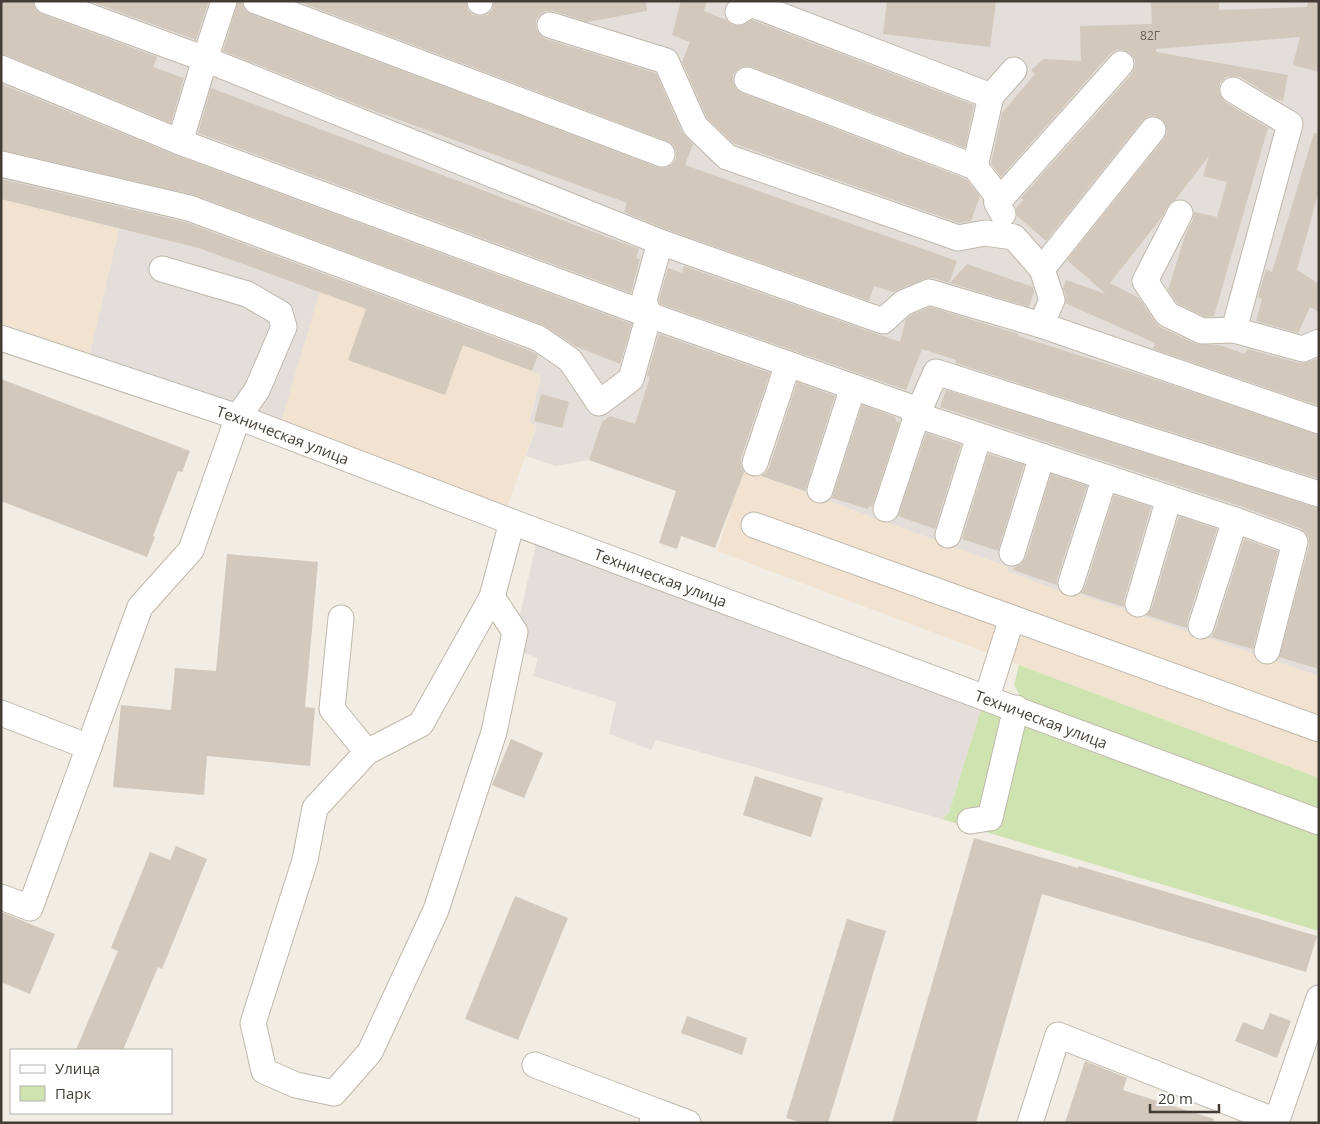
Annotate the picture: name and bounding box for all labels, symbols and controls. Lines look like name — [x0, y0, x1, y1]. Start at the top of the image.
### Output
house number: 82Г — [1140, 27, 1160, 44]
street label: Техническая улица — [214, 401, 352, 469]
street label: Техническая улица — [592, 544, 730, 611]
street label: Техническая улица — [972, 685, 1110, 753]
legend — [10, 1049, 172, 1114]
text: Улица — [55, 1058, 100, 1078]
scale bar — [1150, 1082, 1219, 1114]
text: Парк — [55, 1083, 91, 1103]
text: 20 m — [1158, 1088, 1193, 1108]

